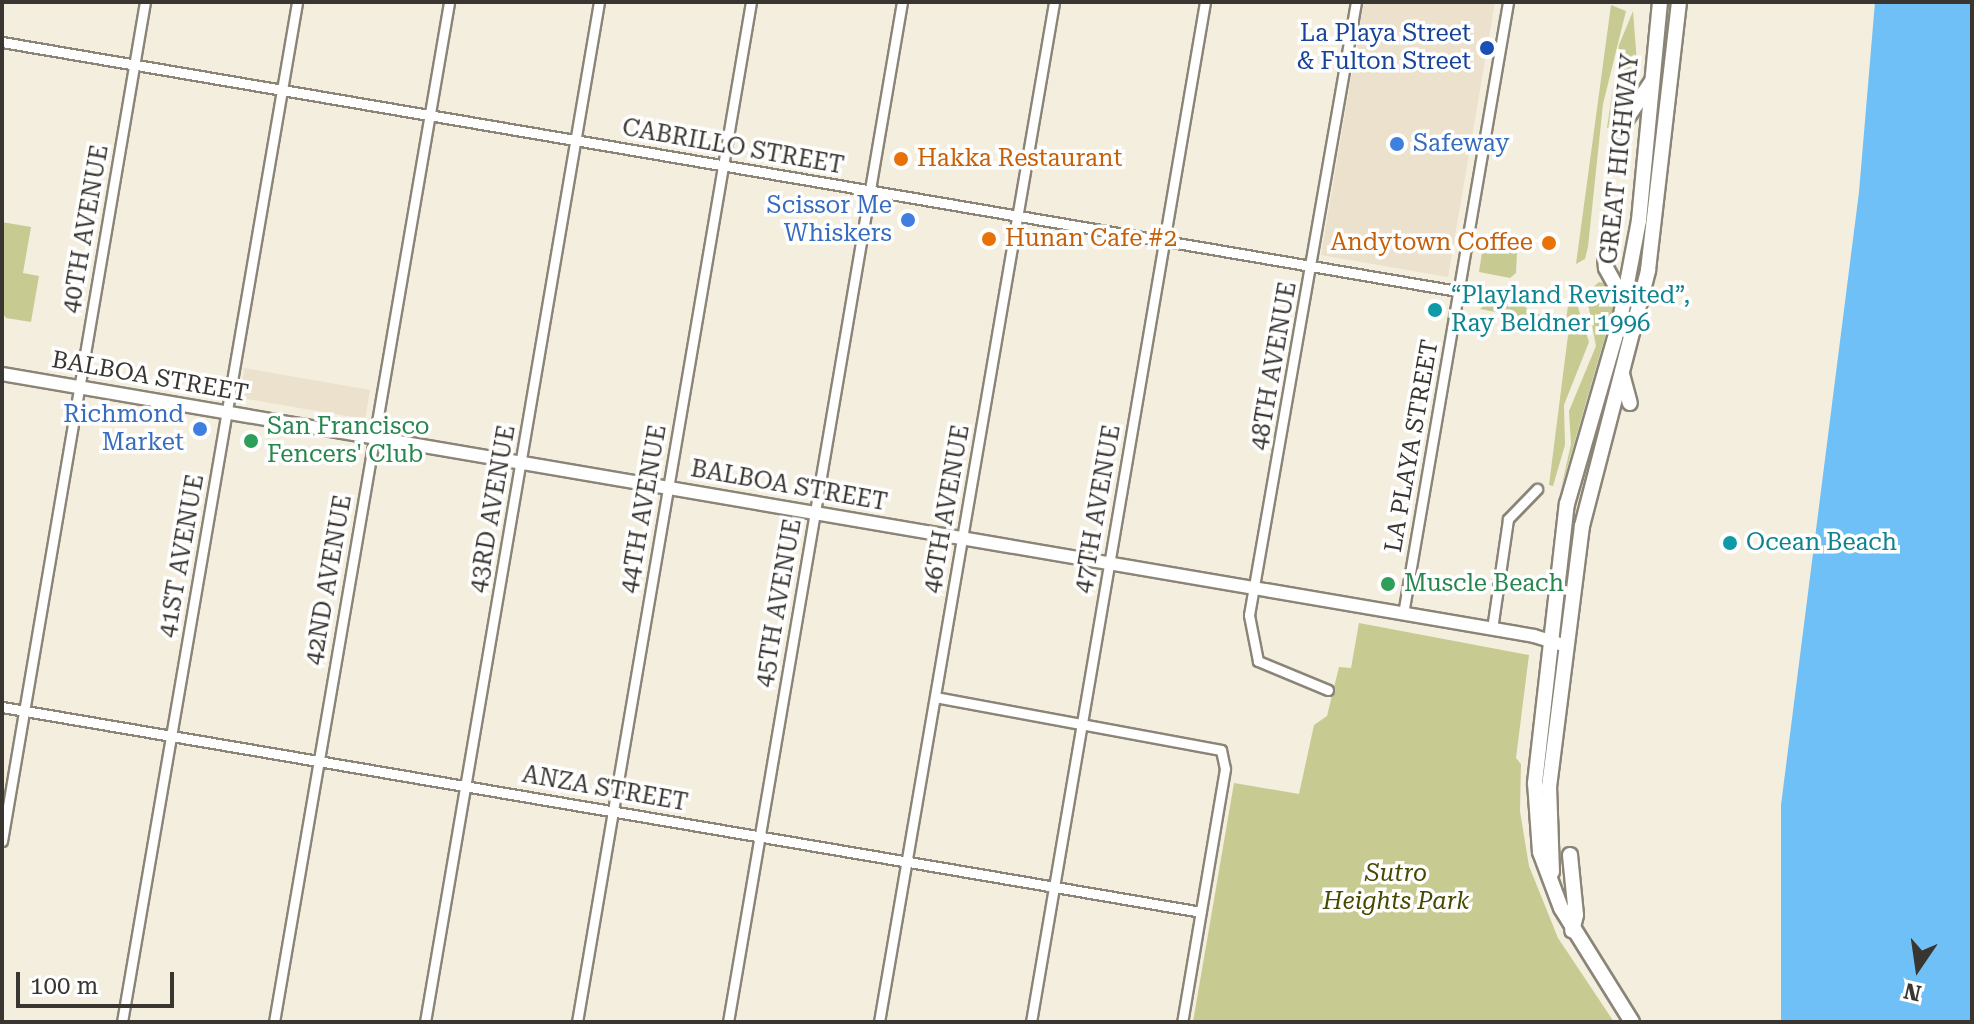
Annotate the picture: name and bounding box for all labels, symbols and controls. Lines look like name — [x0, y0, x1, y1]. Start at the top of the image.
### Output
place label: La Playa Street & Fulton Street — [1296, 20, 1471, 76]
marker: La Playa Street & Fulton Street — [1478, 39, 1496, 57]
street label: GREAT HIGHWAY — [1595, 52, 1645, 266]
street label: CABRILLO STREET — [620, 113, 846, 181]
place label: Safeway — [1413, 130, 1509, 158]
marker: Safeway — [1388, 135, 1406, 153]
street label: 40TH AVENUE — [57, 143, 115, 315]
place label: Hakka Restaurant — [917, 145, 1122, 173]
marker: Hakka Restaurant — [892, 150, 910, 168]
place label: Scissor Me Whiskers — [766, 192, 892, 248]
marker: Scissor Me Whiskers — [899, 211, 917, 229]
place label: Hunan Cafe #2 — [1005, 225, 1177, 253]
place label: Andytown Coffee — [1330, 229, 1533, 257]
marker: Hunan Cafe #2 — [980, 230, 998, 248]
marker: Andytown Coffee — [1540, 234, 1558, 252]
street label: 48TH AVENUE — [1245, 280, 1303, 452]
place label: “Playland Revisited”, Ray Beldner 1996 — [1451, 282, 1690, 338]
marker: “Playland Revisited”, Ray Beldner 1996 — [1426, 301, 1444, 319]
street label: LA PLAYA STREET — [1379, 337, 1445, 555]
street label: BALBOA STREET — [50, 346, 250, 408]
place label: Richmond Market — [63, 401, 184, 457]
place label: San Francisco Fencers' Club — [267, 413, 430, 469]
marker: Richmond Market — [191, 420, 209, 438]
street label: 43RD AVENUE — [464, 423, 522, 595]
street label: 44TH AVENUE — [615, 423, 673, 595]
street label: 46TH AVENUE — [918, 423, 976, 595]
street label: 47TH AVENUE — [1069, 423, 1127, 595]
marker: San Francisco Fencers' Club — [242, 432, 260, 450]
street label: BALBOA STREET — [689, 455, 889, 517]
street label: 41ST AVENUE — [153, 472, 211, 640]
street label: 42ND AVENUE — [300, 493, 358, 667]
street label: 45TH AVENUE — [750, 517, 808, 689]
place label: Ocean Beach — [1746, 529, 1897, 557]
marker: Ocean Beach — [1721, 534, 1739, 552]
place label: Muscle Beach — [1404, 570, 1564, 598]
marker: Muscle Beach — [1379, 575, 1397, 593]
street label: ANZA STREET — [520, 760, 690, 818]
park label: Sutro Heights Park — [1323, 860, 1469, 916]
north arrow — [1878, 928, 1958, 1008]
scale bar — [20, 956, 178, 1006]
text: 100 m — [30, 972, 98, 1000]
text: N — [1901, 978, 1924, 1006]

